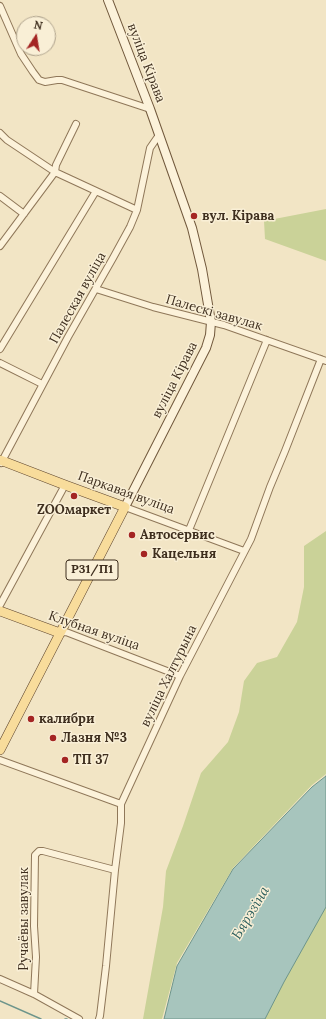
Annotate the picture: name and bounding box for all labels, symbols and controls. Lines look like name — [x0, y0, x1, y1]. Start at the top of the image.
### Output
north arrow — [16, 16, 56, 56]
text: N — [33, 18, 44, 33]
street label: вуліца Кірава — [124, 21, 168, 105]
place label: вул. Кірава — [202, 208, 274, 224]
marker: вул. Кірава — [189, 211, 199, 221]
street label: Палеская вуліца — [46, 250, 110, 346]
street label: Палескі завулак — [164, 292, 264, 334]
street label: вуліца Кірава — [149, 339, 201, 421]
street label: Паркавая вуліца — [76, 468, 176, 518]
marker: ZOOмаркет — [69, 491, 79, 501]
place label: ZOOмаркет — [37, 502, 111, 518]
place label: Автосервис — [140, 527, 215, 543]
marker: Автосервис — [127, 530, 137, 540]
place label: Кацельня — [152, 546, 216, 562]
marker: Кацельня — [139, 549, 149, 559]
road number: Р31/П1 — [66, 560, 118, 580]
street label: Клубная вуліца — [46, 608, 142, 654]
street label: вуліца Халтурына — [138, 623, 200, 729]
place label: калибри — [39, 711, 94, 727]
marker: калибри — [26, 714, 36, 724]
place label: Лазня №3 — [61, 730, 127, 746]
marker: Лазня №3 — [48, 733, 58, 743]
place label: ТП 37 — [73, 752, 109, 768]
marker: ТП 37 — [60, 755, 70, 765]
street label: Ручаёвы завулак — [16, 867, 32, 971]
water label: Бярэзіна — [229, 884, 273, 942]

